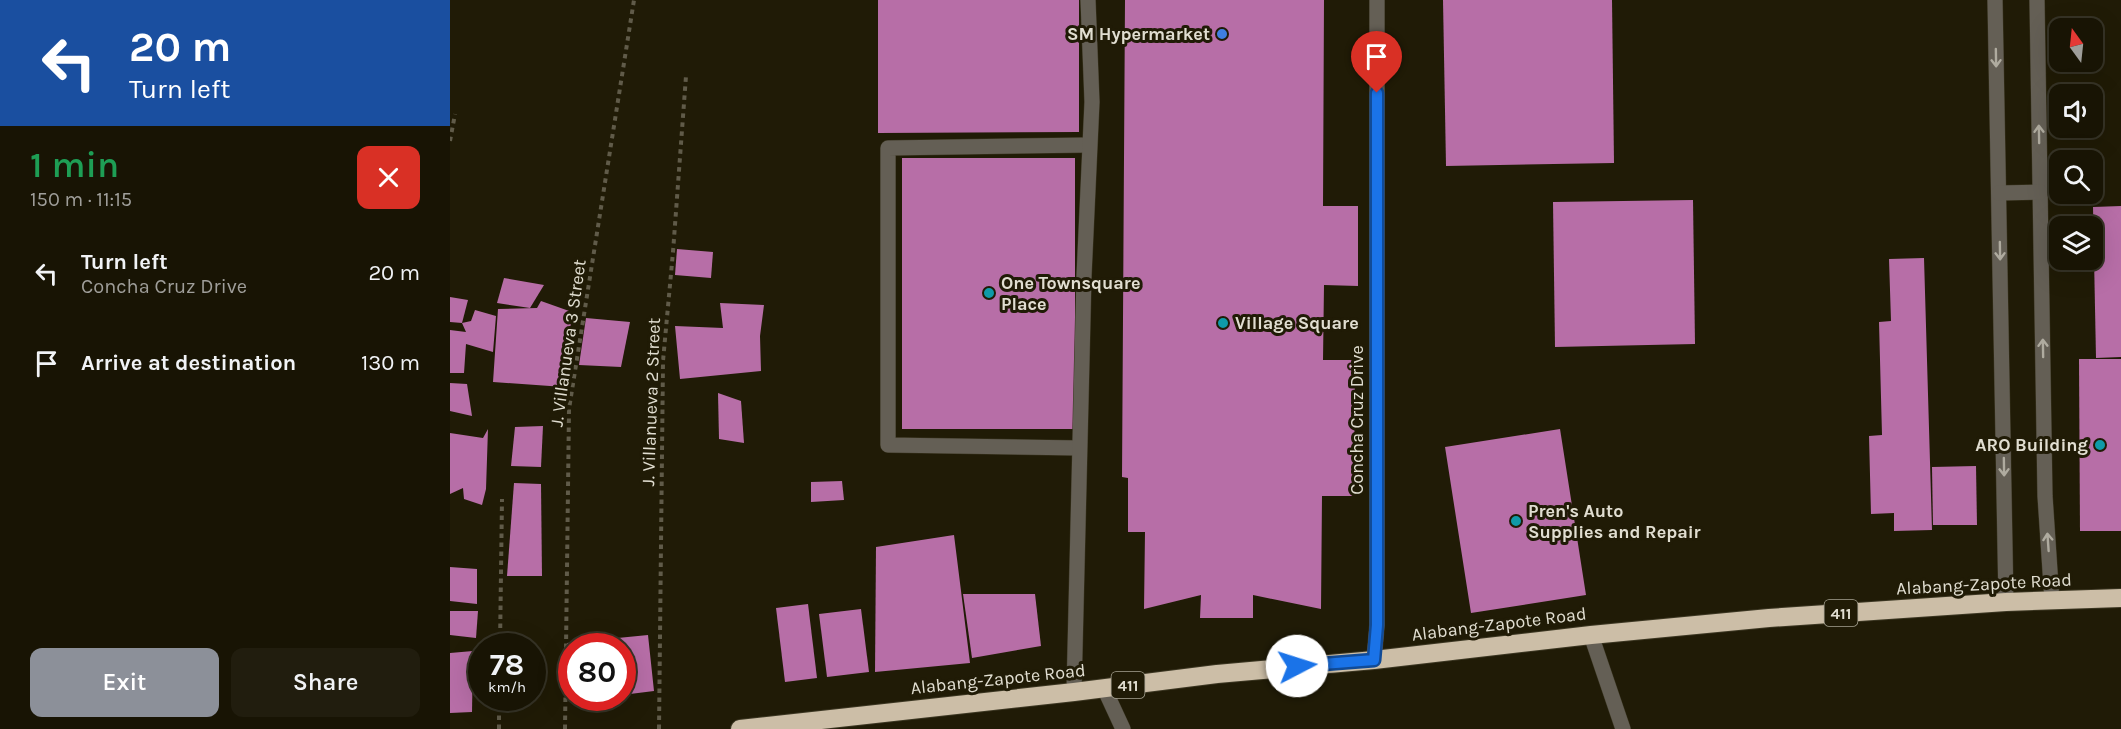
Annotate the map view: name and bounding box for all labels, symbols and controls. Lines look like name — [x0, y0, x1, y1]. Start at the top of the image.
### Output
north arrow — [2049, 18, 2103, 72]
map controls — [2049, 18, 2103, 270]
text: 20 m — [129, 22, 231, 72]
place label: SM Hypermarket — [1067, 23, 1210, 45]
icon: left — [30, 24, 108, 102]
marker: SM Hypermarket — [1215, 27, 1229, 41]
pin — [1351, 31, 1402, 93]
icon: arrive — [1360, 40, 1393, 73]
one-way arrow — [1990, 48, 2002, 68]
text: Turn left — [129, 73, 230, 105]
button: sound — [2049, 84, 2103, 138]
one-way arrow — [2033, 124, 2045, 144]
text: 1 min — [30, 144, 119, 186]
button: close — [357, 146, 420, 209]
button: search — [2049, 150, 2103, 204]
text: 150 m · 11:15 — [30, 188, 132, 211]
button: layers — [2049, 216, 2103, 270]
one-way arrow — [1994, 241, 2006, 261]
text: Turn left — [81, 249, 168, 275]
icon: left — [30, 257, 63, 290]
street label: J. Villanueva 3 Street — [545, 258, 591, 428]
text: 20 m — [368, 260, 420, 286]
place label: One Townsquare Place — [1001, 272, 1140, 315]
text: Concha Cruz Drive — [81, 275, 247, 298]
marker: One Townsquare Place — [982, 286, 996, 300]
place label: Village Square — [1235, 312, 1359, 334]
marker: Village Square — [1216, 316, 1230, 330]
street label: J. Villanueva 2 Street — [637, 317, 665, 487]
one-way arrow — [2037, 338, 2048, 358]
street label: Concha Cruz Drive — [1346, 345, 1368, 495]
icon: arrive — [30, 347, 63, 380]
text: Arrive at destination — [81, 350, 296, 376]
text: 130 m — [361, 350, 420, 376]
place label: ARO Building — [1975, 434, 2089, 456]
marker: ARO Building — [2093, 438, 2107, 452]
one-way arrow — [1999, 457, 2010, 477]
place label: Pren's Auto Supplies and Repair — [1528, 500, 1701, 543]
marker: Pren's Auto Supplies and Repair — [1509, 514, 1523, 528]
one-way arrow — [2042, 533, 2053, 553]
street label: Alabang-Zapote Road — [1896, 568, 2072, 600]
road number: 411 — [1824, 600, 1858, 626]
street label: Alabang-Zapote Road — [1410, 602, 1588, 646]
speed limit sign: 80 — [558, 633, 636, 711]
position arrow — [1265, 634, 1329, 698]
text: 78 — [490, 647, 524, 683]
button: Exit — [30, 648, 219, 717]
button: Share — [231, 648, 420, 717]
street label: Alabang-Zapote Road — [909, 659, 1087, 699]
road number: 411 — [1112, 672, 1144, 698]
text: km/h — [488, 678, 526, 696]

